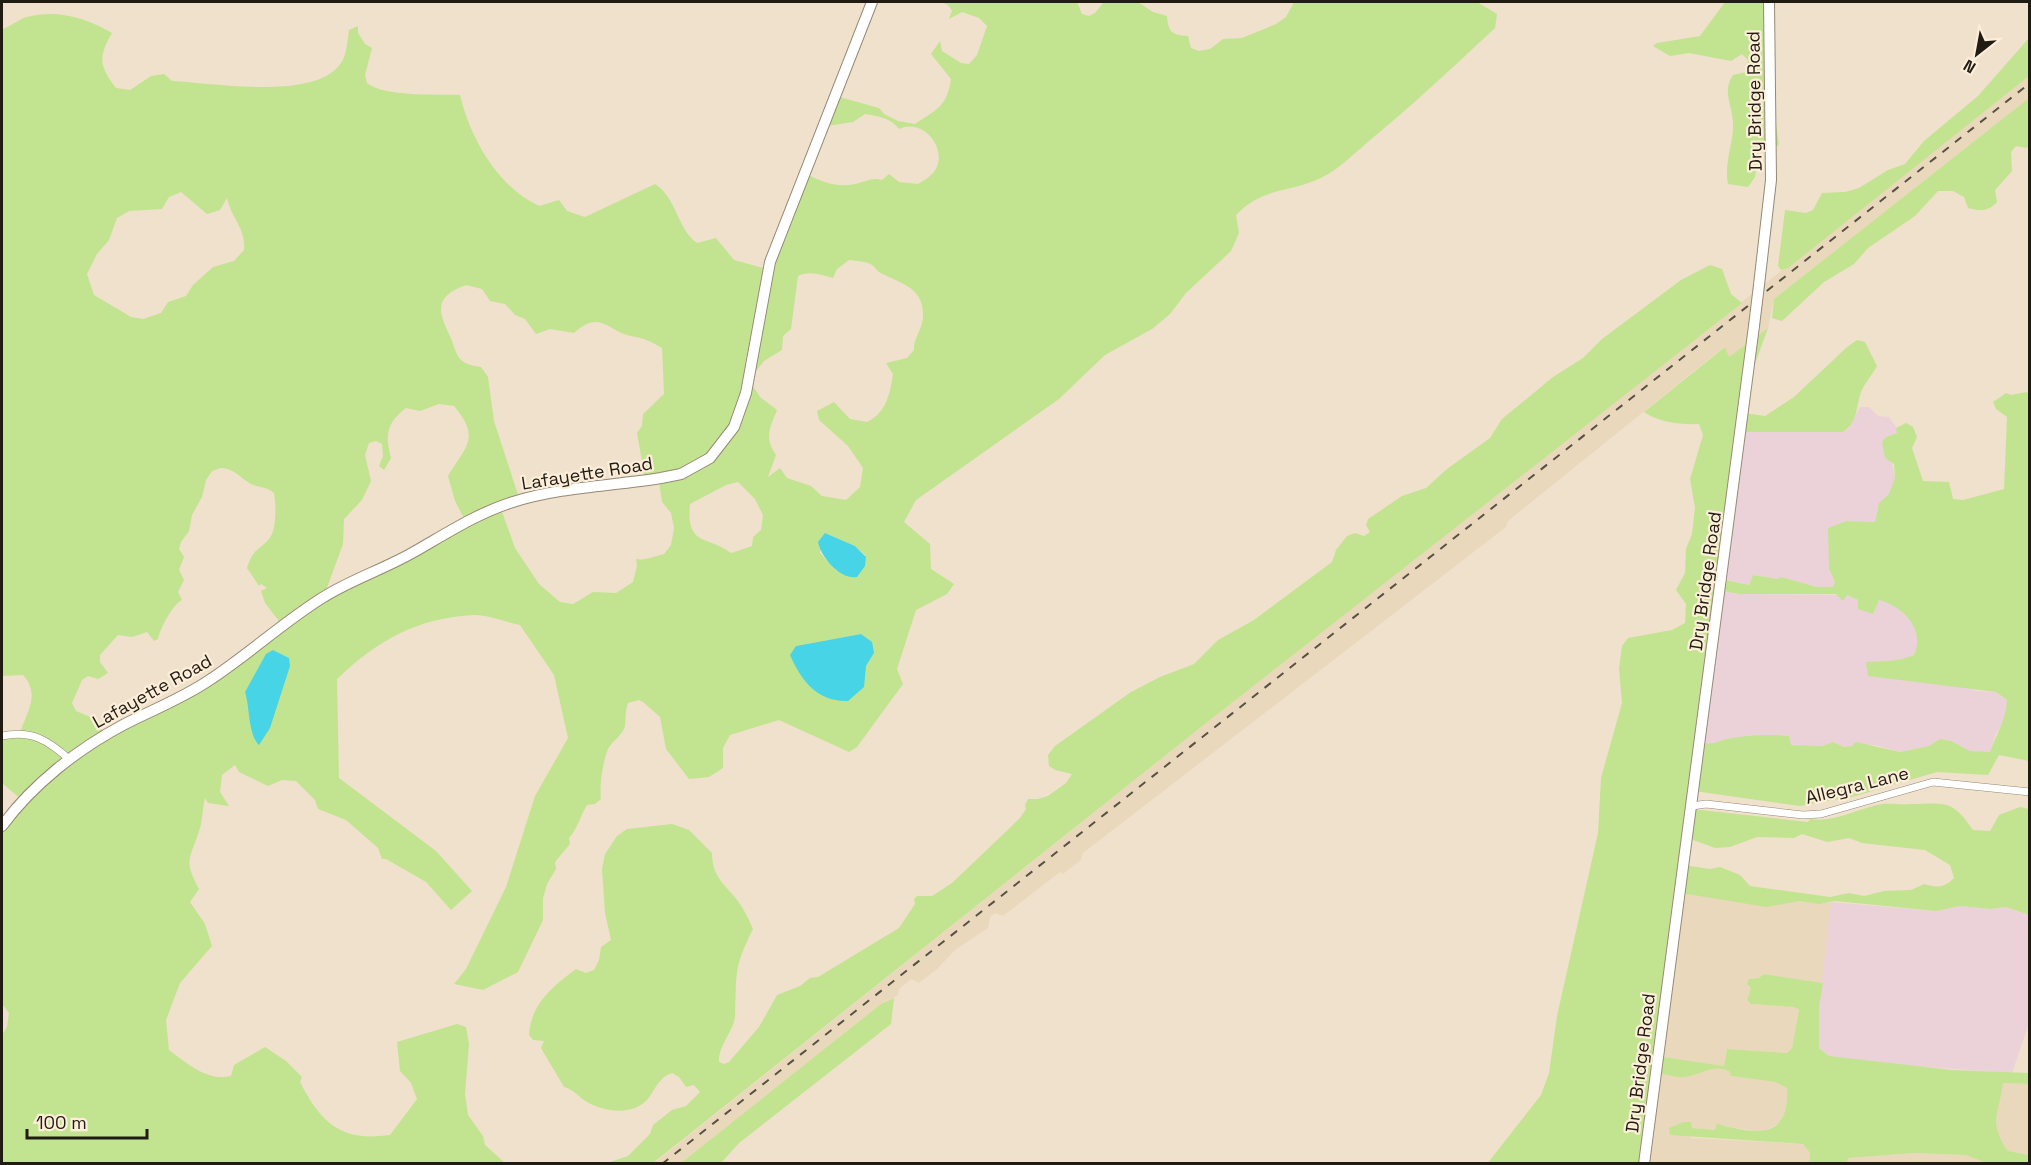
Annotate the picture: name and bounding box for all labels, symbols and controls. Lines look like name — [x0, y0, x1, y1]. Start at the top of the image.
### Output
north arrow — [1947, 24, 2007, 84]
street label: Dry Bridge Road — [1741, 31, 1767, 171]
text: N — [1960, 55, 1980, 78]
street label: Lafayette Road — [520, 451, 654, 495]
street label: Dry Bridge Road — [1684, 510, 1726, 652]
street label: Lafayette Road — [88, 649, 216, 733]
street label: Allegra Lane — [1803, 761, 1911, 809]
street label: Dry Bridge Road — [1620, 992, 1660, 1134]
scale bar — [27, 1102, 147, 1140]
text: 100 m — [36, 1111, 87, 1134]

